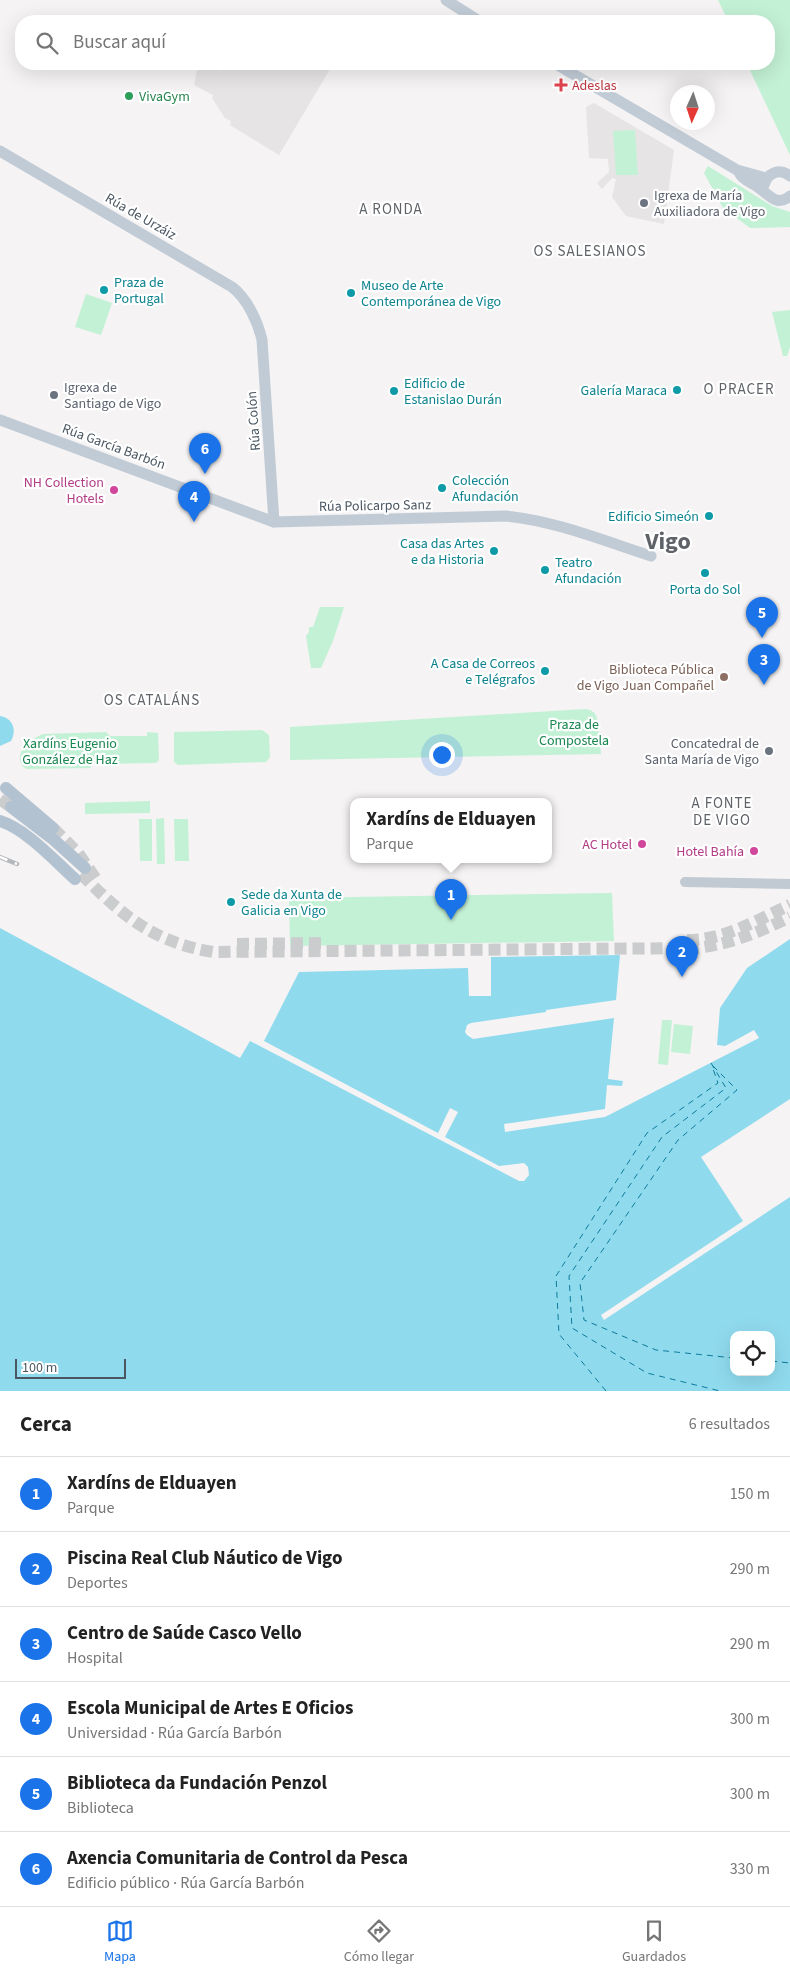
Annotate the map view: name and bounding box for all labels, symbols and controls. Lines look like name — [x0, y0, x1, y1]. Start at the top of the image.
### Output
search box — [15, 15, 775, 70]
icon: search — [33, 29, 61, 57]
text: Buscar aquí — [73, 29, 166, 56]
place label: Adeslas — [572, 76, 617, 96]
marker: Adeslas — [554, 78, 568, 92]
north arrow — [670, 85, 715, 130]
place label: VivaGym — [139, 87, 190, 107]
marker: VivaGym — [123, 90, 135, 102]
place label: Igrexa de María Auxiliadora de Vigo — [654, 186, 765, 222]
street label: Rúa de Urzáiz — [101, 188, 180, 245]
marker: Igrexa de María Auxiliadora de Vigo — [638, 197, 650, 209]
district label: A RONDA — [359, 199, 423, 220]
district label: OS SALESIANOS — [533, 241, 647, 262]
place label: Praza de Portugal — [114, 273, 164, 309]
place label: Museo de Arte Contemporánea de Vigo — [361, 276, 501, 312]
marker: Praza de Portugal — [98, 284, 110, 296]
marker: Museo de Arte Contemporánea de Vigo — [345, 287, 357, 299]
place label: Edificio de Estanislao Durán — [404, 374, 502, 410]
place label: Igrexa de Santiago de Vigo — [64, 378, 161, 414]
district label: O PRACER — [704, 379, 774, 400]
place label: Galería Maraca — [581, 381, 667, 401]
marker: Galería Maraca — [671, 384, 683, 396]
marker: Edificio de Estanislao Durán — [388, 385, 400, 397]
marker: Igrexa de Santiago de Vigo — [48, 389, 60, 401]
street label: Rúa Colón — [242, 390, 266, 451]
street label: Rúa García Barbón — [59, 419, 168, 475]
pin: 6 — [189, 433, 221, 474]
place label: Colección Afundación — [452, 471, 519, 507]
place label: NH Collection Hotels — [24, 473, 104, 509]
pin: 4 — [178, 481, 210, 522]
marker: Colección Afundación — [436, 482, 448, 494]
marker: NH Collection Hotels — [108, 484, 120, 496]
street label: Rúa Policarpo Sanz — [319, 495, 431, 517]
place label: Edificio Simeón — [608, 507, 699, 527]
marker: Edificio Simeón — [703, 510, 715, 522]
district label: Vigo — [644, 524, 691, 559]
place label: Casa das Artes e da Historia — [400, 534, 484, 570]
marker: Casa das Artes e da Historia — [488, 545, 500, 557]
place label: Teatro Afundación — [555, 553, 622, 589]
marker: Teatro Afundación — [539, 564, 551, 576]
marker: Porta do Sol — [699, 567, 711, 579]
place label: Porta do Sol — [669, 580, 741, 600]
pin: 5 — [746, 597, 778, 638]
pin: 3 — [748, 644, 780, 685]
place label: A Casa de Correos e Telégrafos — [431, 654, 535, 690]
place label: Biblioteca Pública de Vigo Juan Compañel — [577, 660, 714, 696]
marker: A Casa de Correos e Telégrafos — [539, 665, 551, 677]
marker: Biblioteca Pública de Vigo Juan Compañel — [718, 671, 730, 683]
district label: OS CATALÁNS — [104, 690, 200, 711]
park label: Praza de Compostela — [539, 715, 609, 751]
park label: Xardíns Eugenio González de Haz — [22, 734, 118, 770]
place label: Concatedral de Santa María de Vigo — [645, 734, 759, 770]
your location — [429, 742, 455, 768]
marker: Concatedral de Santa María de Vigo — [763, 745, 775, 757]
district label: A FONTE DE VIGO — [691, 793, 753, 831]
popup — [350, 798, 552, 863]
text: Xardíns de Elduayen — [366, 806, 536, 833]
text: Parque — [366, 833, 414, 855]
place label: AC Hotel — [582, 835, 632, 855]
marker: AC Hotel — [636, 838, 648, 850]
place label: Hotel Bahía — [676, 842, 744, 862]
marker: Hotel Bahía — [748, 845, 760, 857]
pin: 1 — [435, 879, 467, 920]
place label: Sede da Xunta de Galicia en Vigo — [241, 885, 342, 921]
marker: Sede da Xunta de Galicia en Vigo — [225, 896, 237, 908]
pin: 2 — [666, 936, 698, 977]
map controls — [730, 1331, 775, 1376]
button: locate — [730, 1331, 775, 1376]
scale bar — [15, 1356, 126, 1379]
text: 100 m — [22, 1358, 57, 1378]
text: Cerca — [20, 1409, 72, 1439]
text: 6 resultados — [689, 1413, 770, 1435]
text: Xardíns de Elduayen — [67, 1470, 237, 1497]
text: 1 — [32, 1483, 40, 1505]
text: 150 m — [730, 1483, 770, 1505]
text: Parque — [67, 1497, 114, 1519]
text: Piscina Real Club Náutico de Vigo — [67, 1545, 342, 1572]
text: 2 — [32, 1558, 40, 1580]
text: 290 m — [730, 1558, 770, 1580]
text: Deportes — [67, 1572, 128, 1594]
text: Centro de Saúde Casco Vello — [67, 1620, 302, 1647]
text: 3 — [32, 1633, 40, 1655]
text: 290 m — [730, 1633, 770, 1655]
text: Hospital — [67, 1647, 123, 1669]
text: Escola Municipal de Artes E Oficios — [67, 1695, 353, 1722]
text: 4 — [32, 1708, 40, 1730]
text: 300 m — [730, 1708, 770, 1730]
text: Universidad · Rúa García Barbón — [67, 1722, 282, 1744]
text: Biblioteca da Fundación Penzol — [67, 1770, 327, 1797]
text: 5 — [32, 1783, 40, 1805]
text: 300 m — [730, 1783, 770, 1805]
text: Biblioteca — [67, 1797, 134, 1819]
text: Axencia Comunitaria de Control da Pesca — [67, 1845, 408, 1872]
text: 6 — [32, 1858, 40, 1880]
text: 330 m — [730, 1858, 770, 1880]
text: Edificio público · Rúa García Barbón — [67, 1872, 304, 1894]
tab: Mapa — [104, 1917, 136, 1967]
tab: Cómo llegar — [344, 1917, 414, 1967]
tab: Guardados — [622, 1917, 686, 1967]

